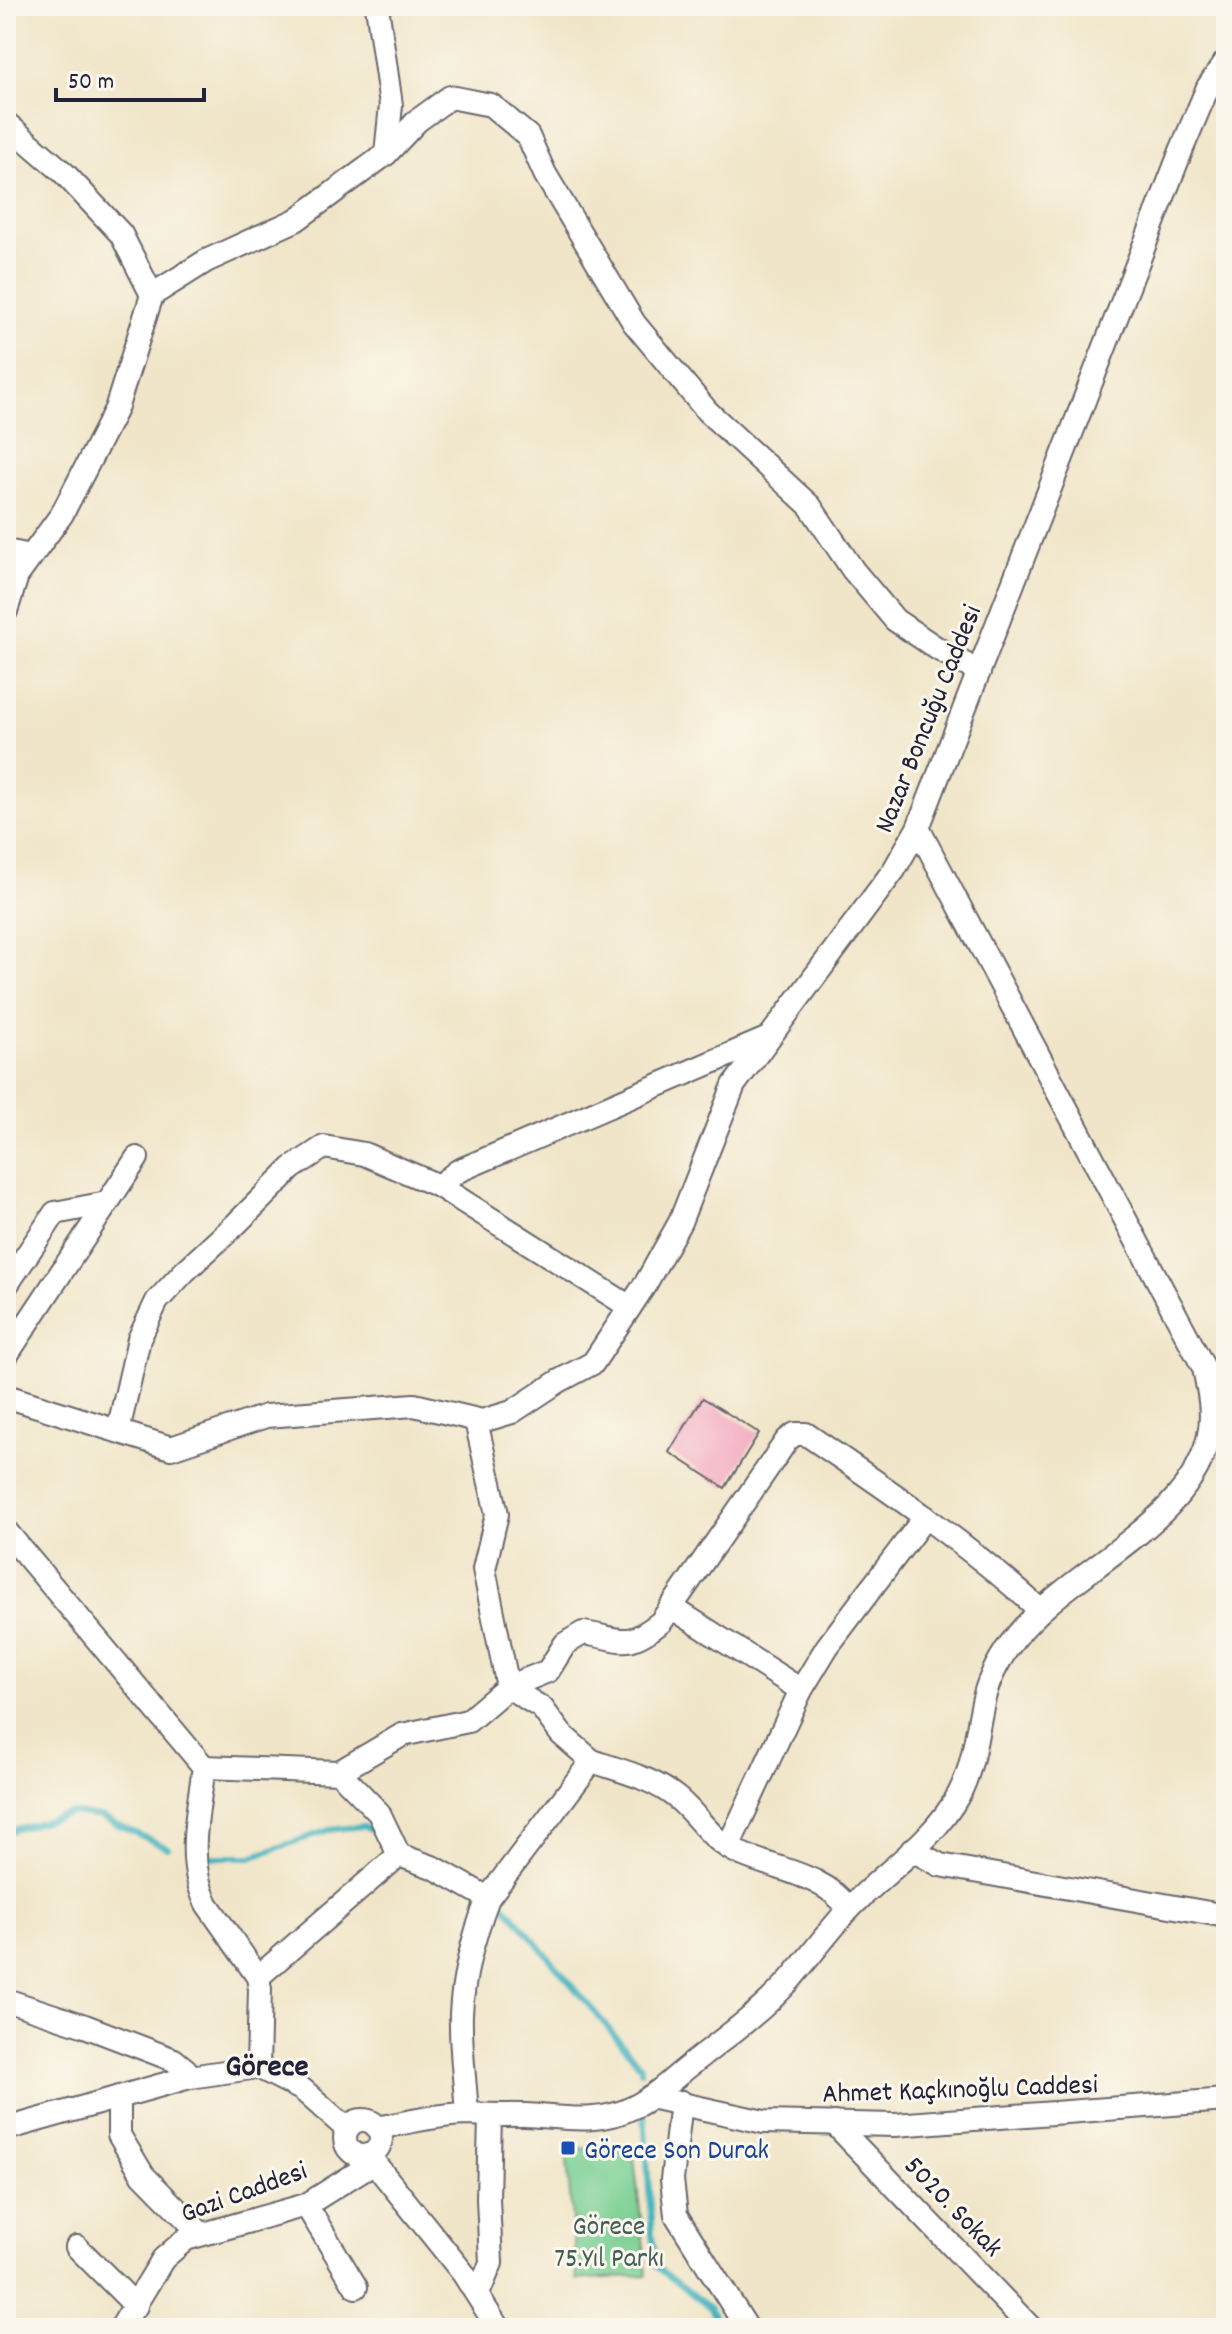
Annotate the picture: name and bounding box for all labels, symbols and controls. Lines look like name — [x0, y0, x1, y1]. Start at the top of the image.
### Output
scale bar — [56, 52, 204, 102]
text: 50 m — [68, 66, 114, 100]
street label: Nazar Boncuğu Caddesi — [867, 600, 995, 840]
district label: Görece — [225, 2046, 309, 2092]
street label: Ahmet Kaçkınoğlu Caddesi — [822, 2067, 1099, 2117]
place label: Görece Son Durak — [584, 2133, 769, 2173]
marker: Görece Son Durak — [559, 2139, 577, 2157]
street label: 5020. Sokak — [893, 2149, 1010, 2268]
street label: Gazi Caddesi — [176, 2153, 314, 2236]
park label: Görece 75.Yıl Parkı — [554, 2209, 664, 2281]

